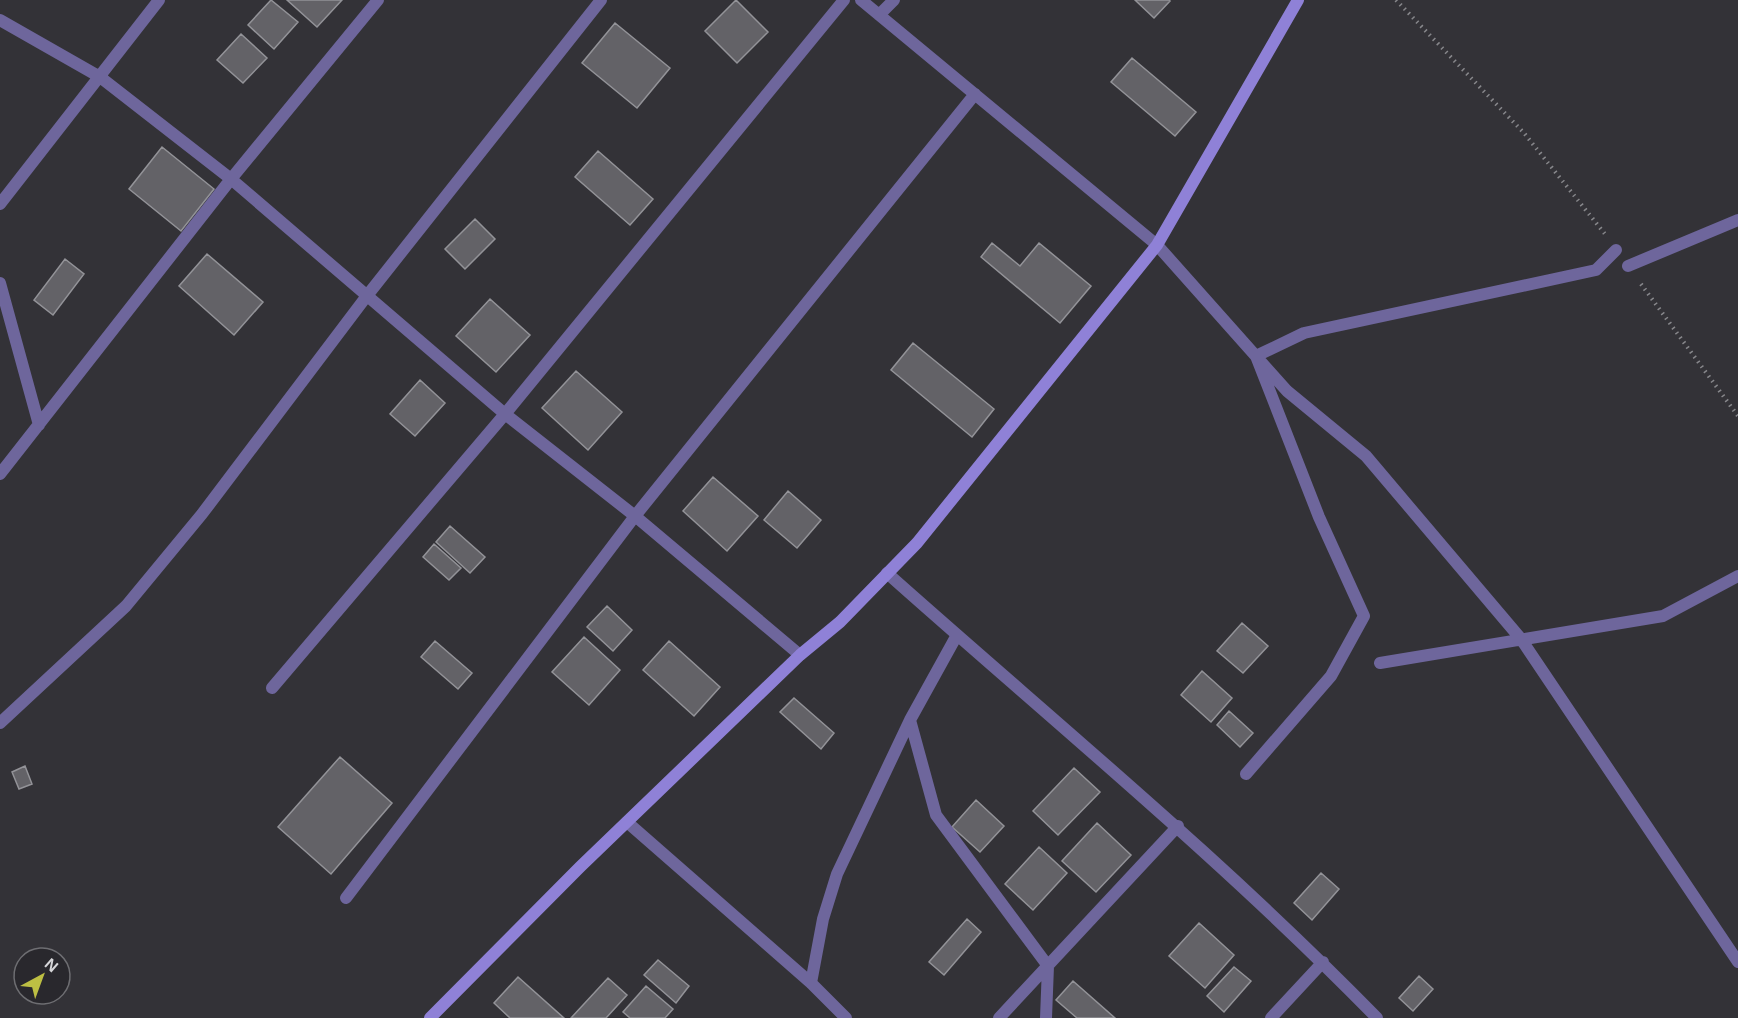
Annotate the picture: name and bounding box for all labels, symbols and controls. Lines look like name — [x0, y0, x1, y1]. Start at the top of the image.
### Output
north arrow — [12, 946, 72, 1006]
text: N — [42, 955, 61, 975]

